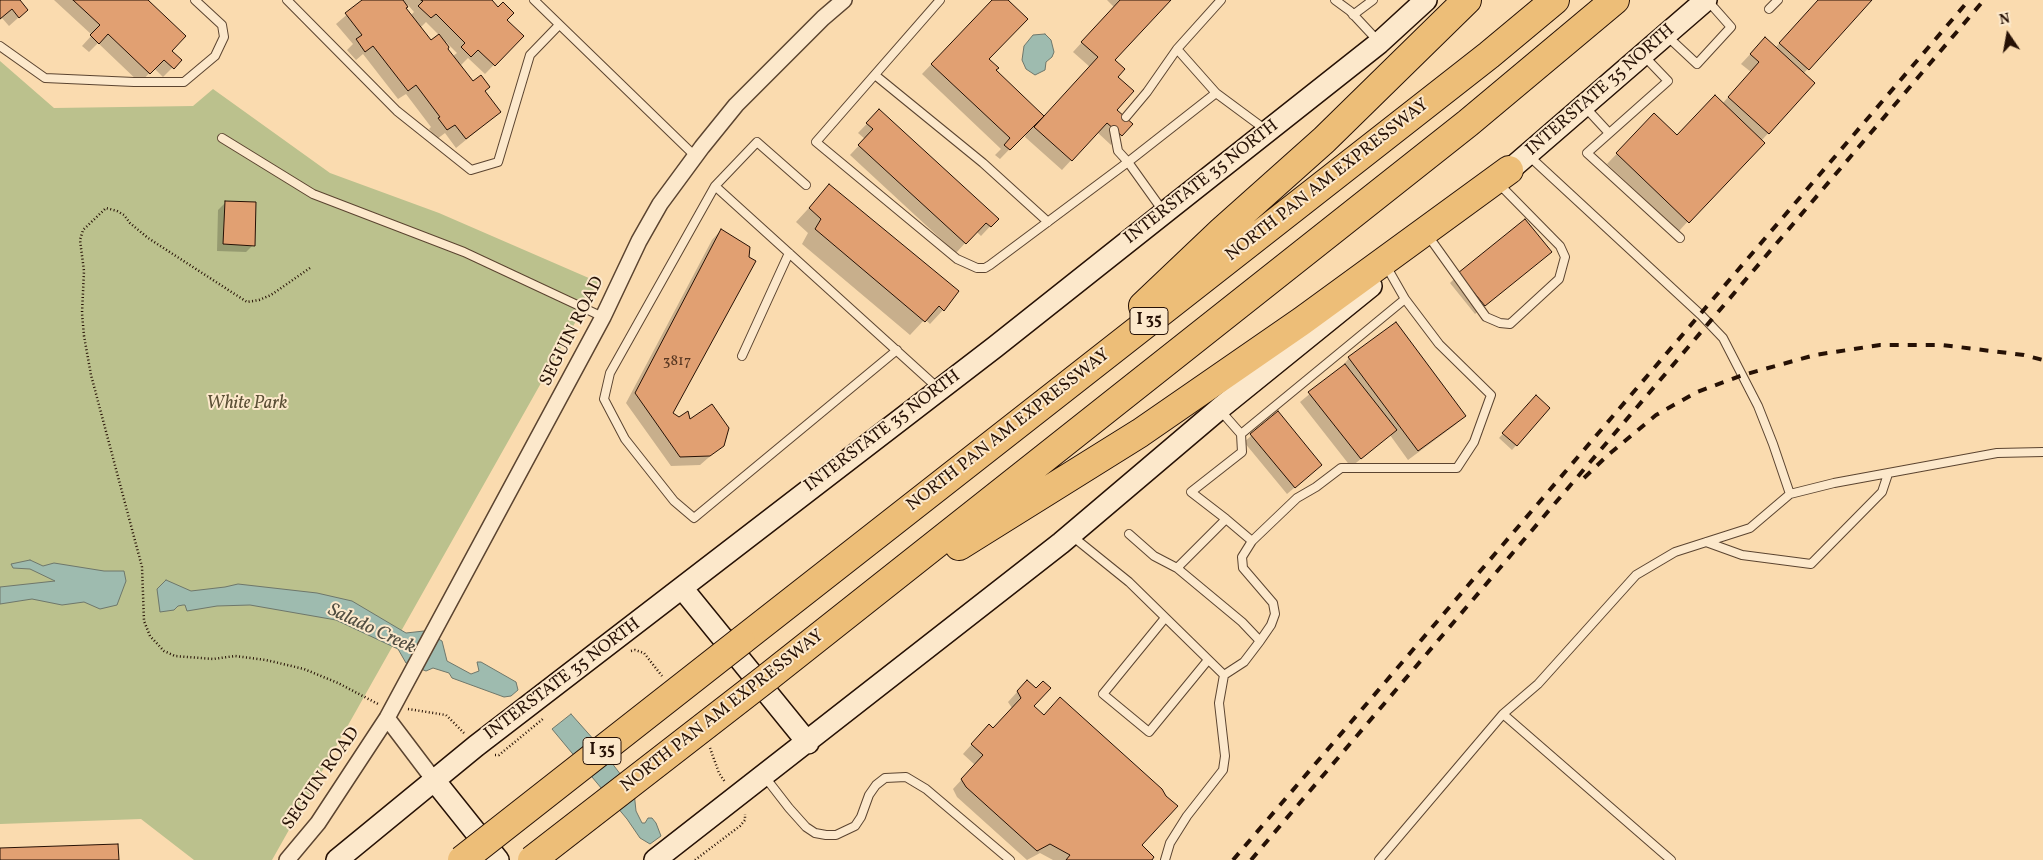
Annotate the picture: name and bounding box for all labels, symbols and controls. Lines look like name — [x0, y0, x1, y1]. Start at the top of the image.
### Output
text: N — [1998, 9, 2012, 30]
north arrow — [1983, 10, 2033, 60]
street label: INTERSTATE 35 NORTH — [1522, 21, 1680, 161]
street label: NORTH PAN AM EXPRESSWAY — [1222, 95, 1434, 267]
street label: INTERSTATE 35 NORTH — [1121, 116, 1283, 250]
street label: SEGUIN ROAD — [536, 273, 610, 391]
road number: I 35 — [1130, 308, 1168, 334]
street label: NORTH PAN AM EXPRESSWAY — [903, 345, 1115, 517]
house number: 3817 — [663, 353, 691, 371]
street label: INTERSTATE 35 NORTH — [801, 366, 965, 498]
park label: White Park — [207, 394, 287, 416]
water label: Salado Creek — [324, 600, 418, 660]
street label: INTERSTATE 35 NORTH — [481, 614, 645, 746]
street label: NORTH PAN AM EXPRESSWAY — [617, 626, 829, 798]
street label: SEGUIN ROAD — [279, 724, 365, 834]
road number: I 35 — [583, 738, 621, 764]

